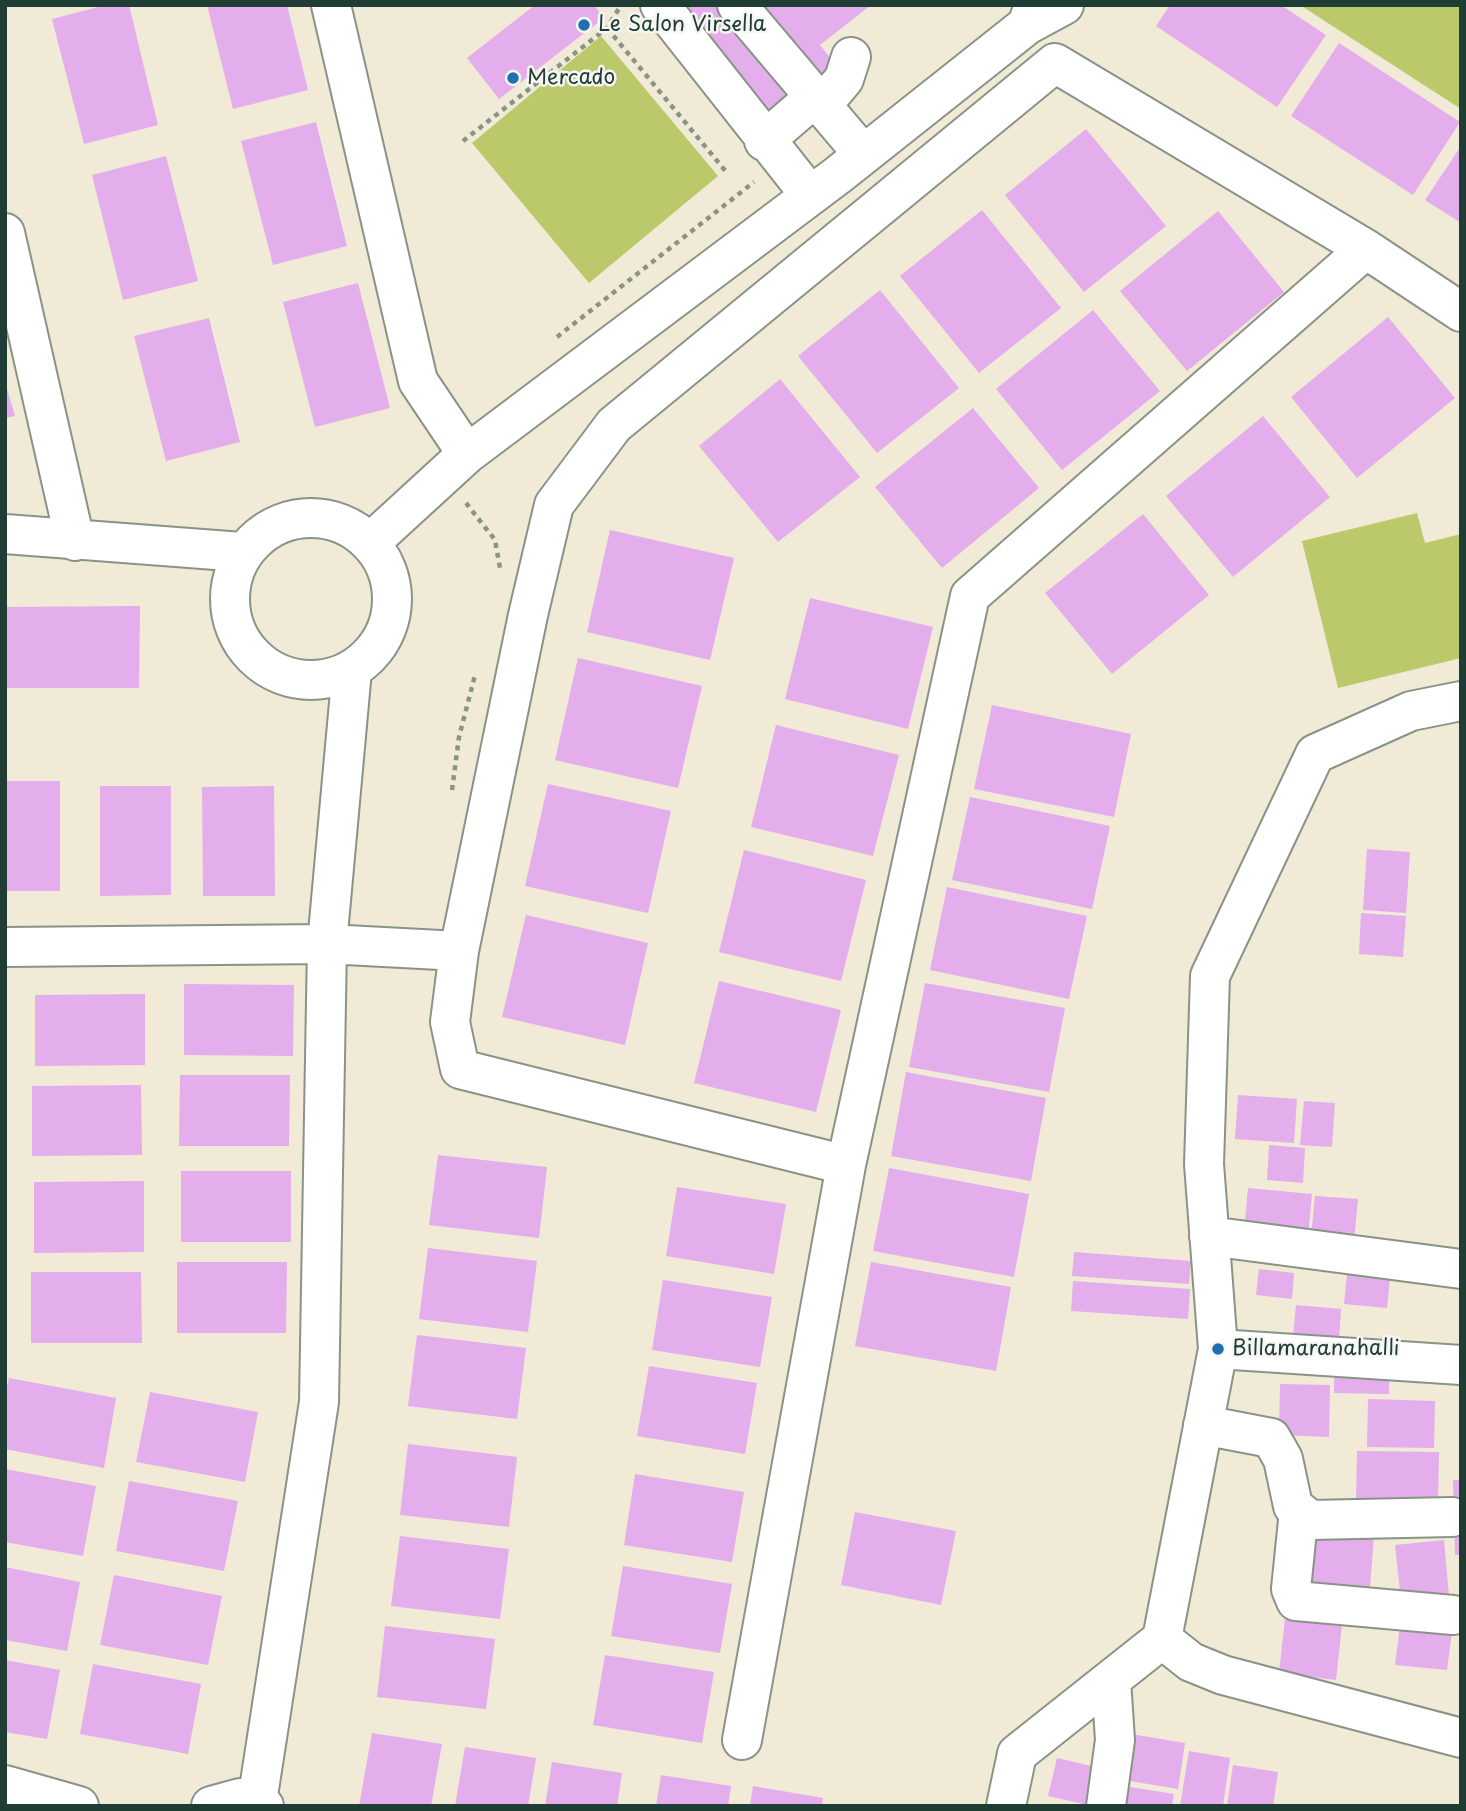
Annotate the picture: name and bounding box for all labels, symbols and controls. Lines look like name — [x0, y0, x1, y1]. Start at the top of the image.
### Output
place label: Le Salon Virsella — [598, 12, 766, 38]
marker: Le Salon Virsella — [576, 17, 592, 33]
place label: Mercado — [527, 65, 615, 91]
marker: Mercado — [505, 70, 521, 86]
place label: Billamaranahalli — [1232, 1336, 1399, 1362]
marker: Billamaranahalli — [1210, 1341, 1226, 1357]

